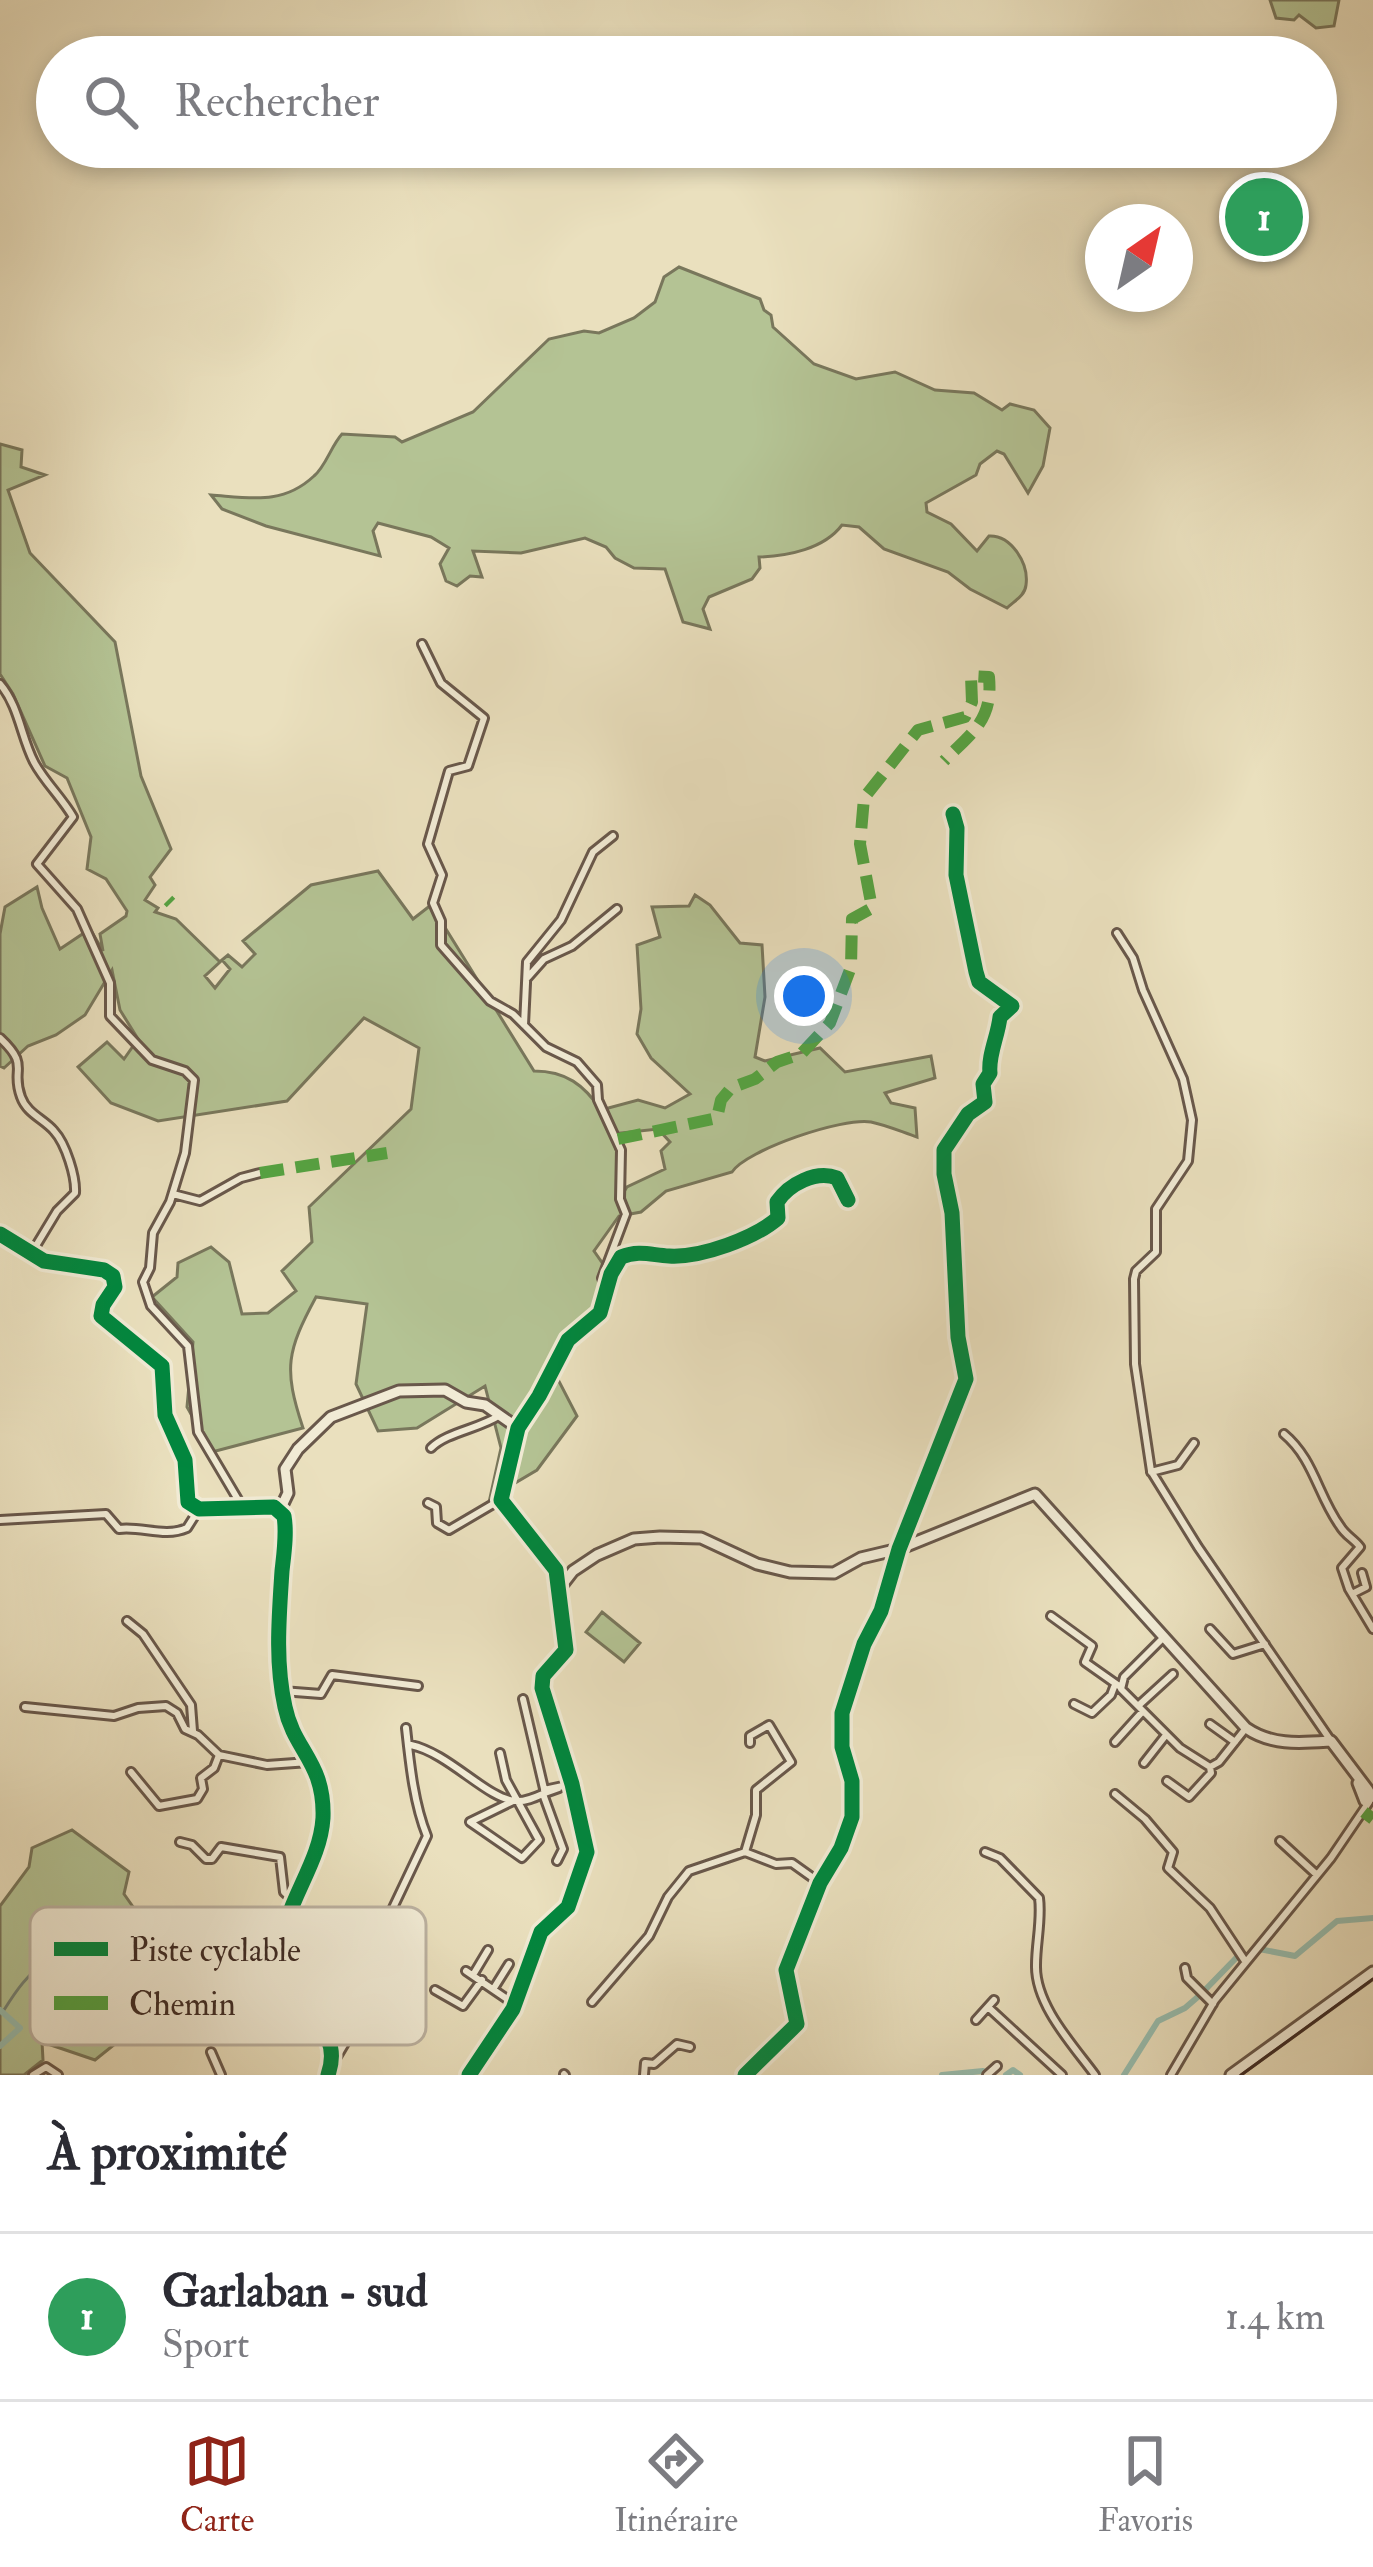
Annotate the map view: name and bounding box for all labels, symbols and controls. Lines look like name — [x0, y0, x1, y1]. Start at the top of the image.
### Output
search box — [36, 36, 1337, 168]
icon: search — [78, 69, 144, 135]
text: Rechercher — [174, 74, 379, 130]
pin: 1 — [1225, 172, 1303, 262]
north arrow — [1085, 204, 1193, 312]
your location — [774, 966, 834, 1026]
legend — [30, 1907, 426, 2045]
text: Piste cyclable — [129, 1930, 301, 1971]
text: Chemin — [129, 1984, 236, 2025]
text: À proximité — [48, 2121, 287, 2185]
text: Garlaban - sud — [162, 2264, 428, 2320]
text: 1 — [80, 2292, 94, 2341]
text: 1.4 km — [1225, 2292, 1325, 2341]
text: Sport — [162, 2320, 249, 2369]
tab: Carte — [180, 2428, 254, 2541]
tab: Itinéraire — [614, 2428, 738, 2541]
tab: Favoris — [1098, 2428, 1193, 2541]

